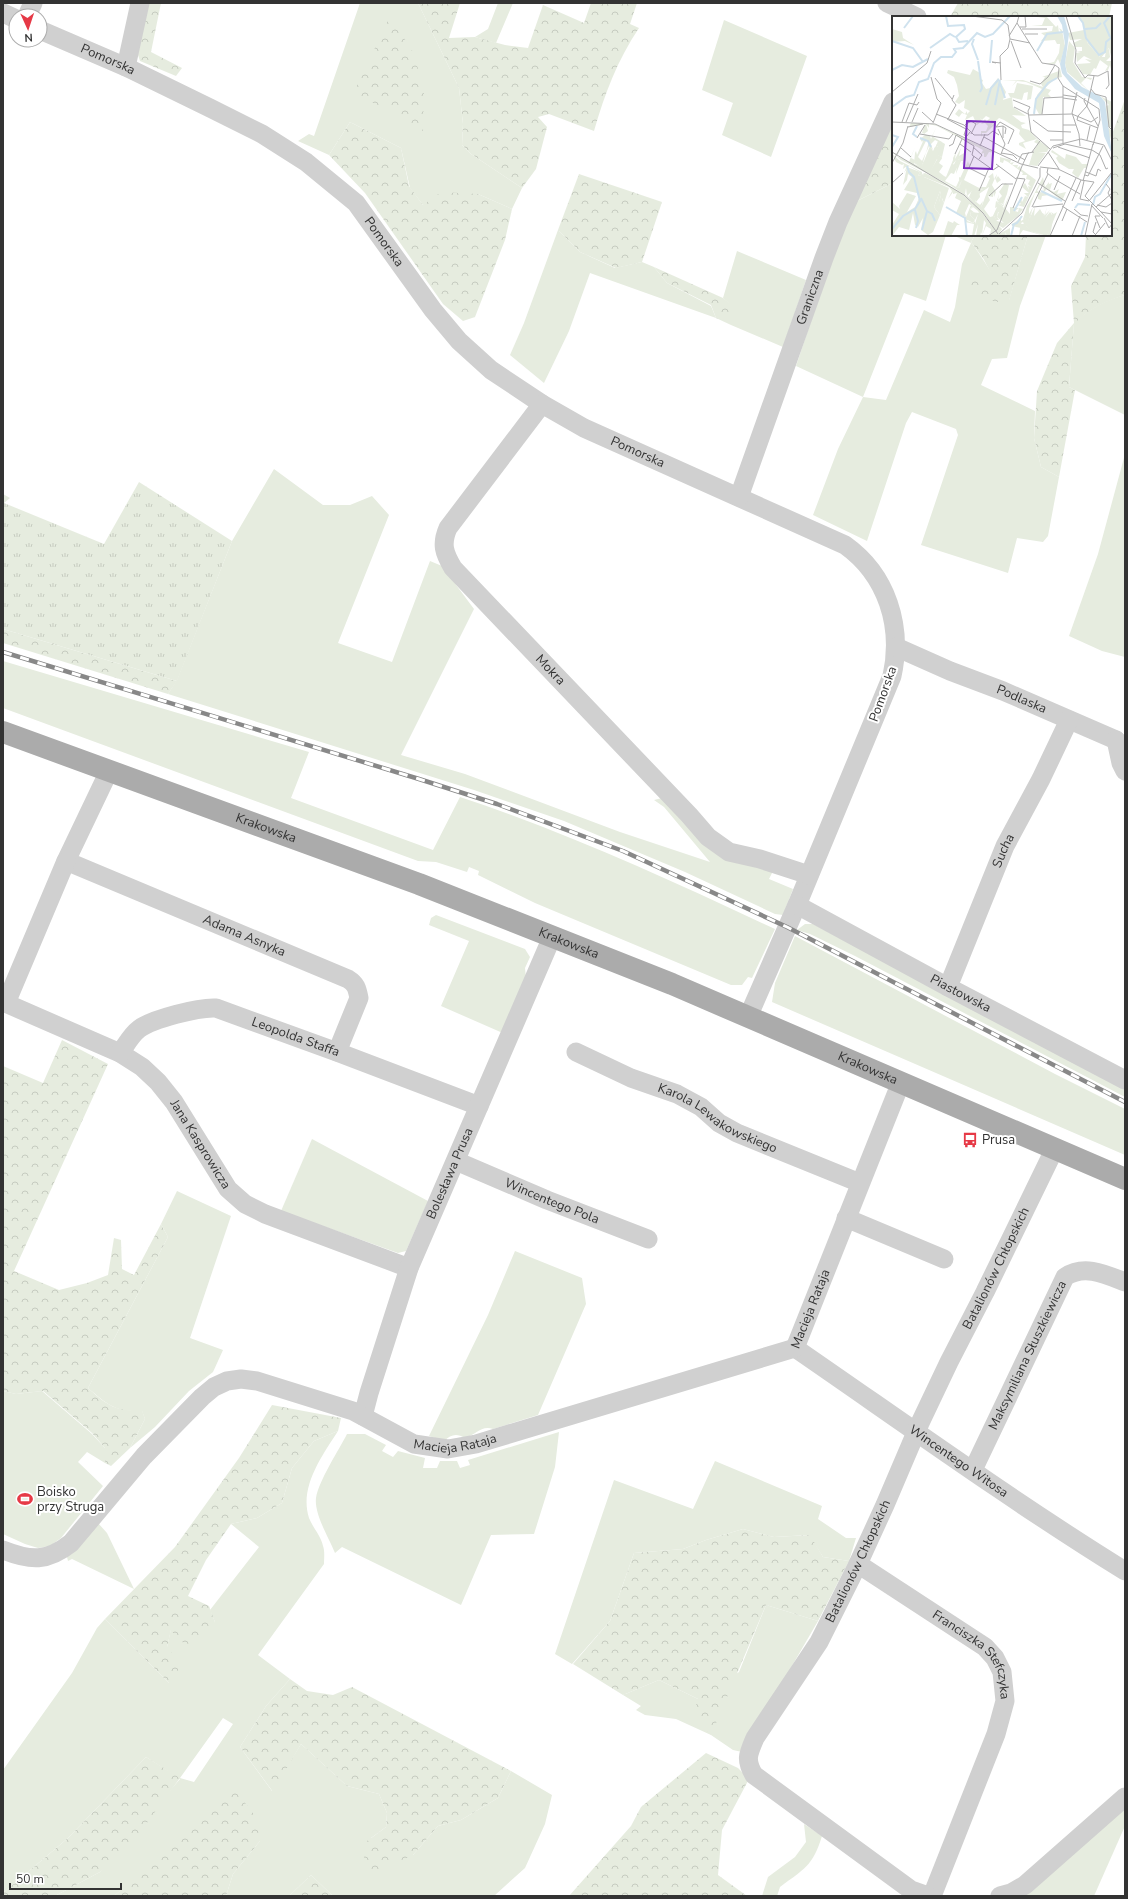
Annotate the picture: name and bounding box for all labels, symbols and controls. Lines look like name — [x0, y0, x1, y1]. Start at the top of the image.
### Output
north arrow — [8, 8, 48, 48]
inset map — [892, 16, 1112, 236]
text: N — [24, 30, 33, 45]
street label: Pomorska — [78, 40, 138, 79]
street label: Pomorska — [360, 213, 408, 271]
street label: Graniczna — [792, 267, 828, 327]
street label: Pomorska — [608, 432, 668, 472]
street label: Mokra — [531, 651, 569, 689]
street label: Pomorska — [865, 664, 901, 724]
street label: Podlaska — [994, 680, 1050, 718]
street label: Krakowska — [233, 809, 299, 847]
street label: Sucha — [988, 831, 1019, 871]
street label: Adama Asnyka — [200, 910, 288, 961]
street label: Krakowska — [536, 923, 602, 963]
street label: Piastowska — [927, 970, 994, 1017]
street label: Leopolda Staffa — [249, 1013, 342, 1061]
street label: Krakowska — [835, 1047, 900, 1089]
street label: Karola Lewakowskiego — [655, 1079, 780, 1157]
street label: Jana Kasprowicza — [165, 1095, 235, 1192]
street label: Bolesława Prusa — [422, 1125, 478, 1222]
bus stop icon: Prusa — [961, 1131, 979, 1149]
place label: Prusa — [982, 1131, 1015, 1149]
street label: Wincentego Pola — [502, 1174, 602, 1228]
street label: Batalionów Chłopskich — [958, 1204, 1034, 1332]
street label: Macieja Rataja — [787, 1266, 835, 1351]
street label: Maksymiliana Słuszkiewicza — [984, 1278, 1071, 1433]
street label: Wincentego Witosa — [905, 1421, 1012, 1502]
street label: Macieja Rataja — [412, 1429, 499, 1458]
place label: Boisko przy Struga — [37, 1483, 104, 1516]
sports icon: Boisko przy Struga — [16, 1490, 34, 1508]
street label: Batalionów Chłopskich — [821, 1497, 895, 1626]
street label: Franciszka Stefczyka — [929, 1606, 1014, 1700]
scale bar — [10, 1865, 121, 1891]
text: 50 m — [16, 1871, 44, 1887]

